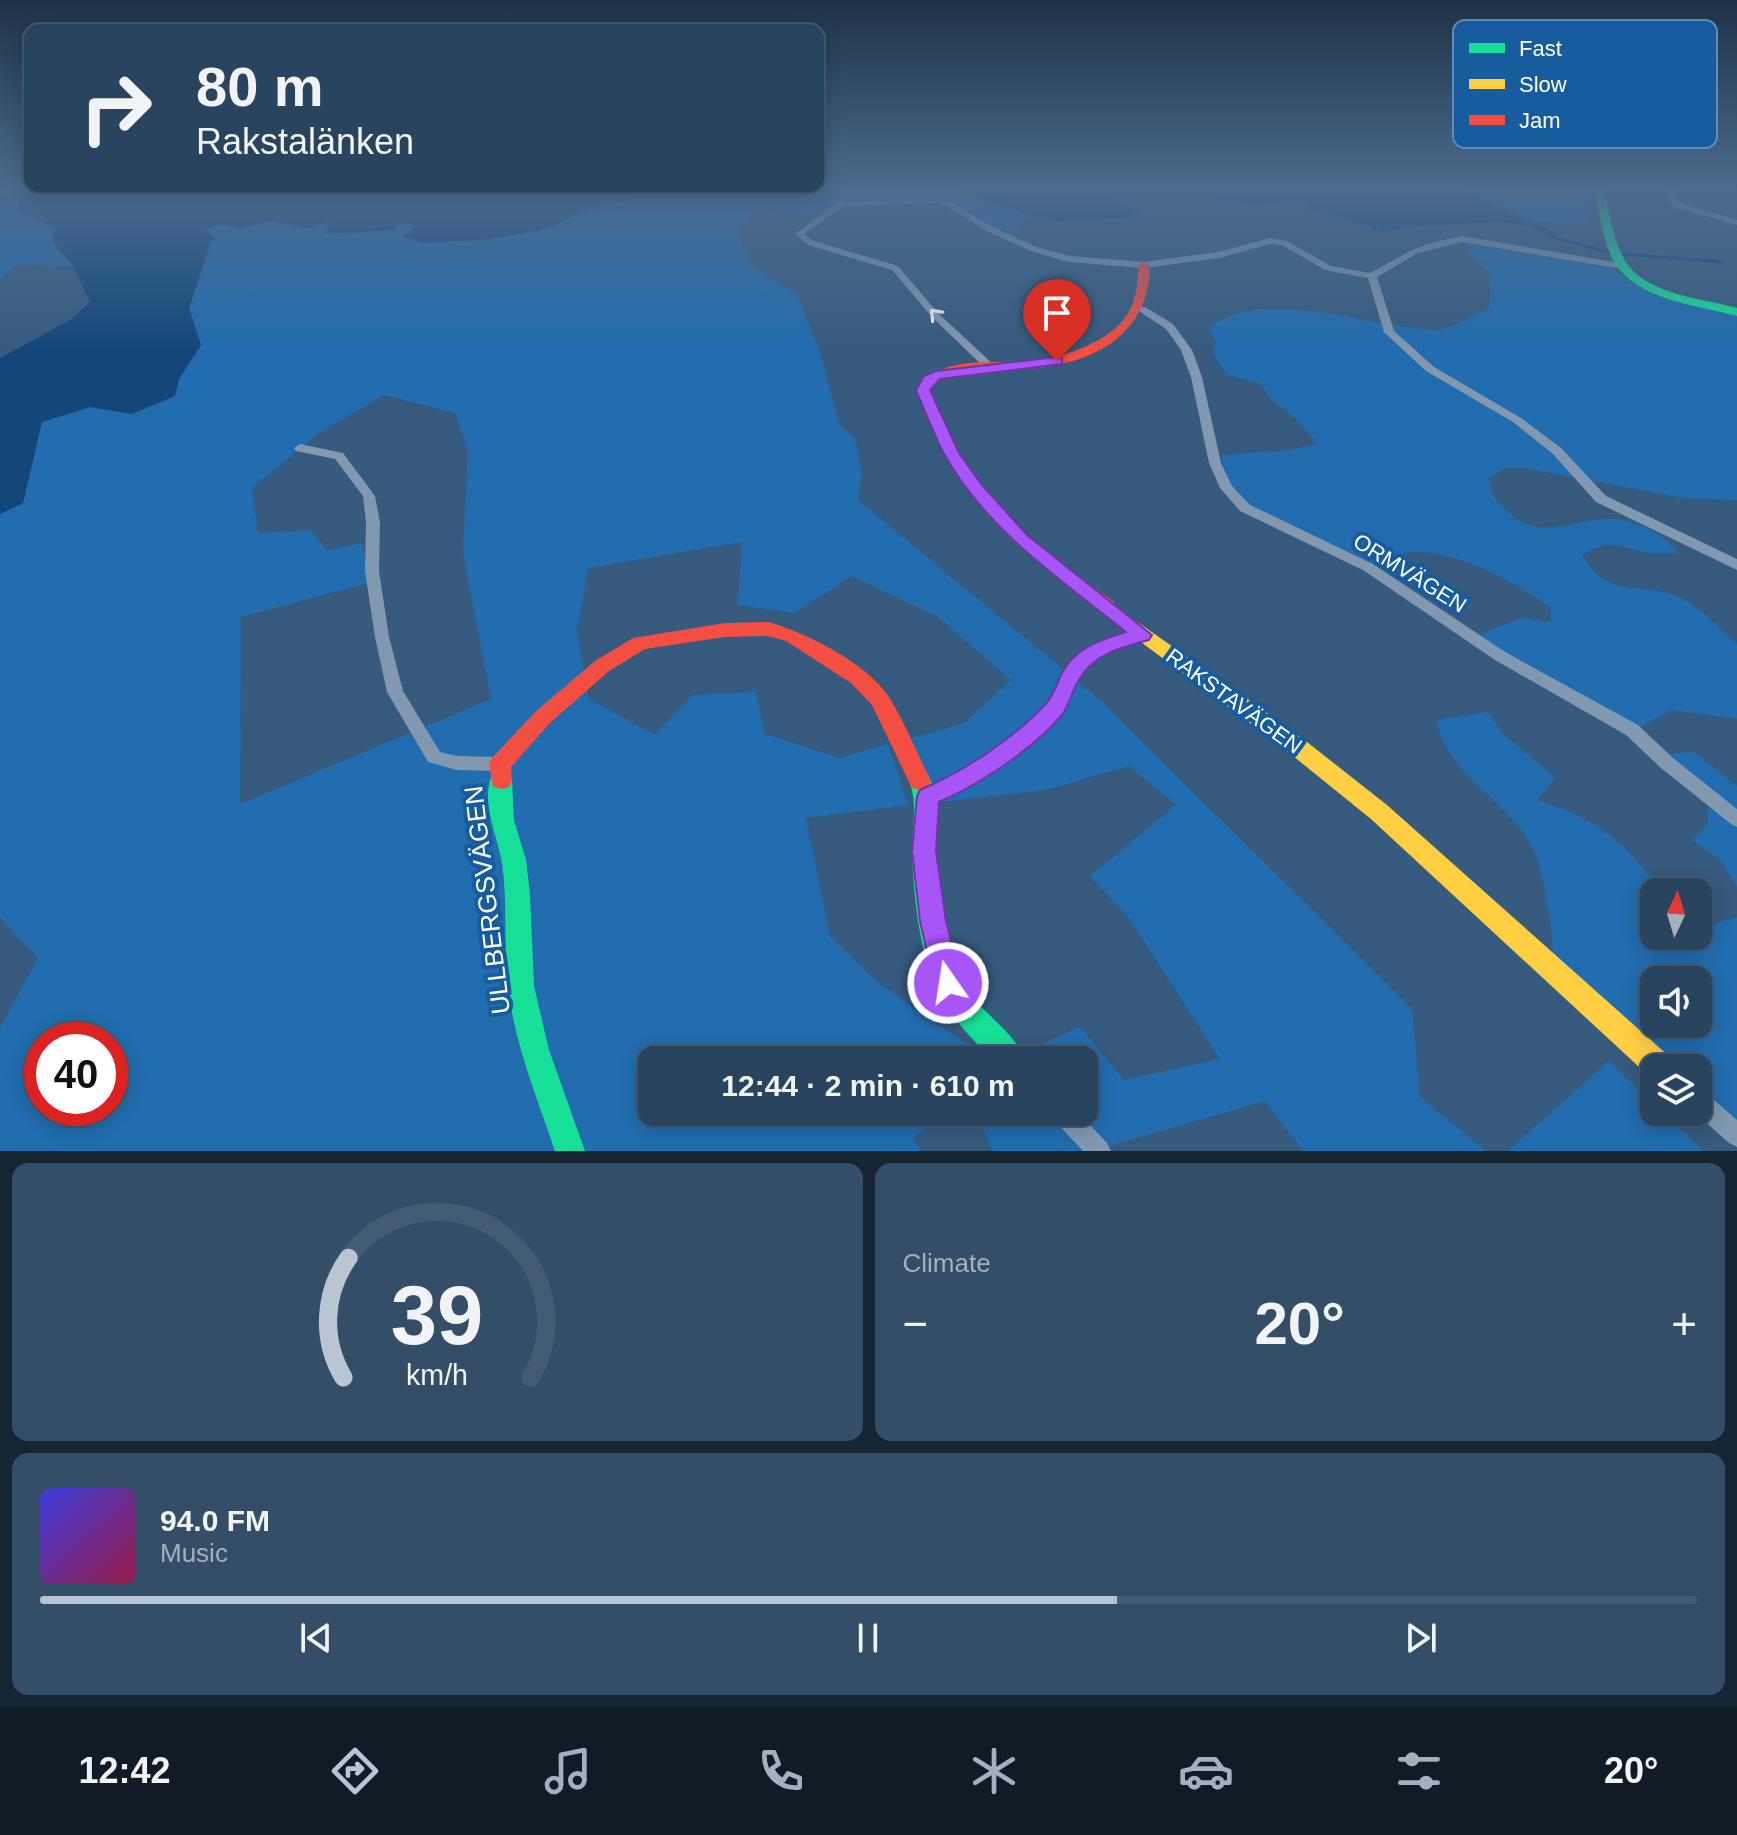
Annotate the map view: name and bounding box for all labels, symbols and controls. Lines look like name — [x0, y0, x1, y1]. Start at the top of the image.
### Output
legend — [1453, 20, 1717, 148]
text: Fast — [1519, 36, 1562, 61]
text: 80 m — [196, 55, 324, 118]
icon: right — [64, 56, 168, 160]
text: Slow — [1519, 72, 1567, 97]
text: Jam — [1519, 108, 1561, 133]
text: Rakstalänken — [196, 121, 414, 162]
pin — [1023, 279, 1091, 361]
icon: arrive — [1035, 291, 1079, 335]
one-way arrow — [929, 309, 944, 323]
street label: ORMVÄGEN — [1349, 528, 1471, 618]
street label: RAKSTAVÄGEN — [1161, 643, 1307, 759]
street label: ULLBERGSVÄGEN — [458, 784, 516, 1016]
north arrow — [1640, 878, 1712, 950]
map controls — [1640, 878, 1712, 1126]
position arrow — [906, 941, 990, 1025]
button: sound — [1640, 966, 1712, 1038]
speed limit sign: 40 — [24, 1022, 128, 1126]
button: layers — [1640, 1054, 1712, 1126]
text: 12:44 · 2 min · 610 m — [721, 1069, 1015, 1102]
text: Climate — [903, 1248, 991, 1278]
text: 39 — [391, 1269, 484, 1362]
text: 20° — [1254, 1290, 1345, 1357]
text: − — [903, 1299, 928, 1348]
text: + — [1671, 1299, 1697, 1348]
text: km/h — [406, 1359, 468, 1391]
text: 94.0 FM — [160, 1504, 270, 1537]
text: Music — [160, 1538, 228, 1568]
icon: previous — [294, 1616, 338, 1660]
icon: pause — [846, 1616, 890, 1660]
icon: next — [1399, 1616, 1443, 1660]
icon: directions — [327, 1743, 383, 1799]
icon: music — [540, 1743, 596, 1799]
icon: phone — [753, 1743, 809, 1799]
icon: climate — [966, 1743, 1022, 1799]
icon: car — [1178, 1743, 1234, 1799]
icon: filters — [1391, 1743, 1447, 1799]
text: 12:42 — [78, 1750, 170, 1791]
text: 20° — [1604, 1750, 1659, 1791]

